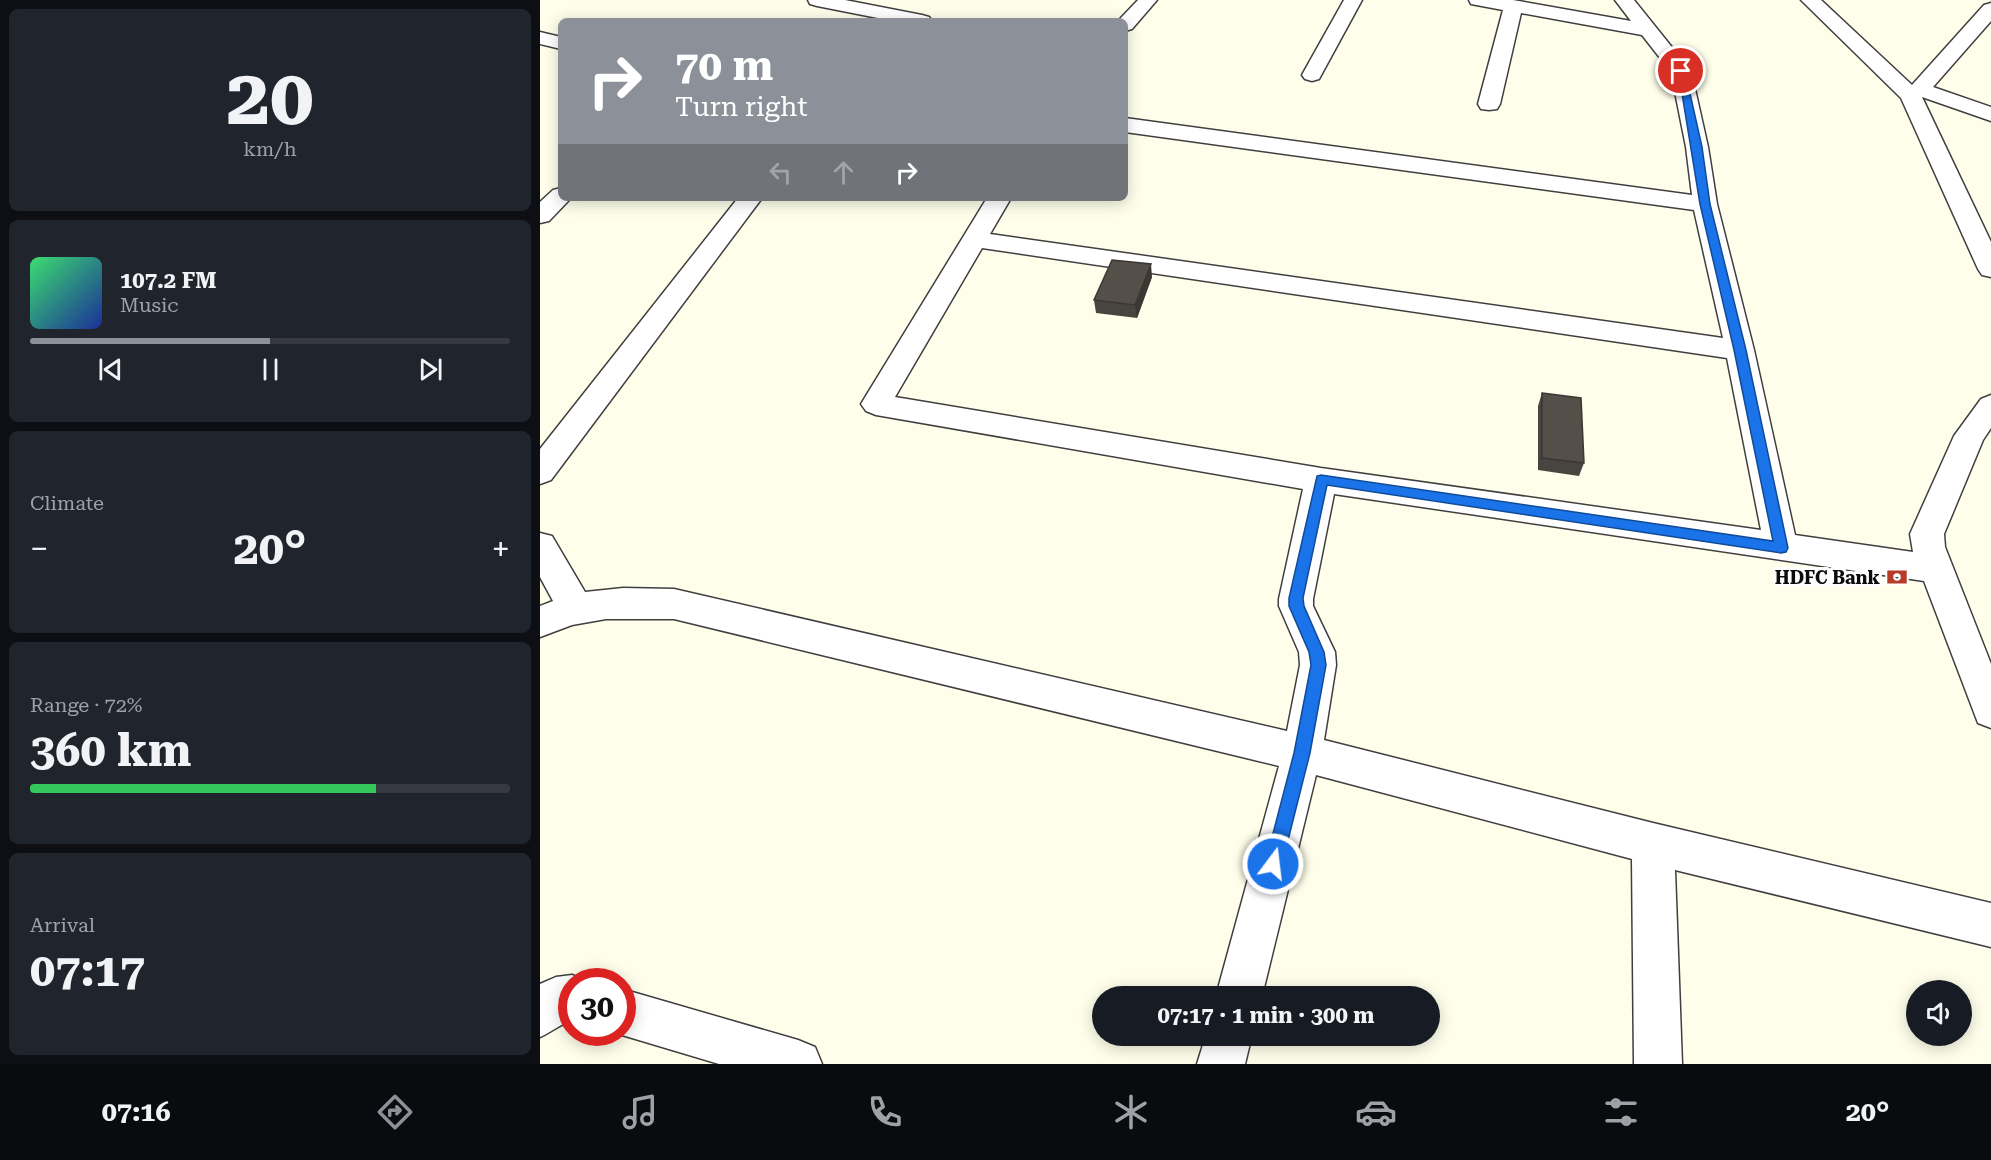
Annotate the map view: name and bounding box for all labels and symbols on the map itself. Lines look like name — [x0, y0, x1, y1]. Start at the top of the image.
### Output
pin — [1655, 45, 1706, 96]
bank icon: HDFC Bank — [1885, 565, 1909, 589]
place label: HDFC Bank — [1775, 567, 1881, 588]
position arrow — [1241, 832, 1305, 896]
speed limit sign: 30 — [558, 968, 636, 1046]

